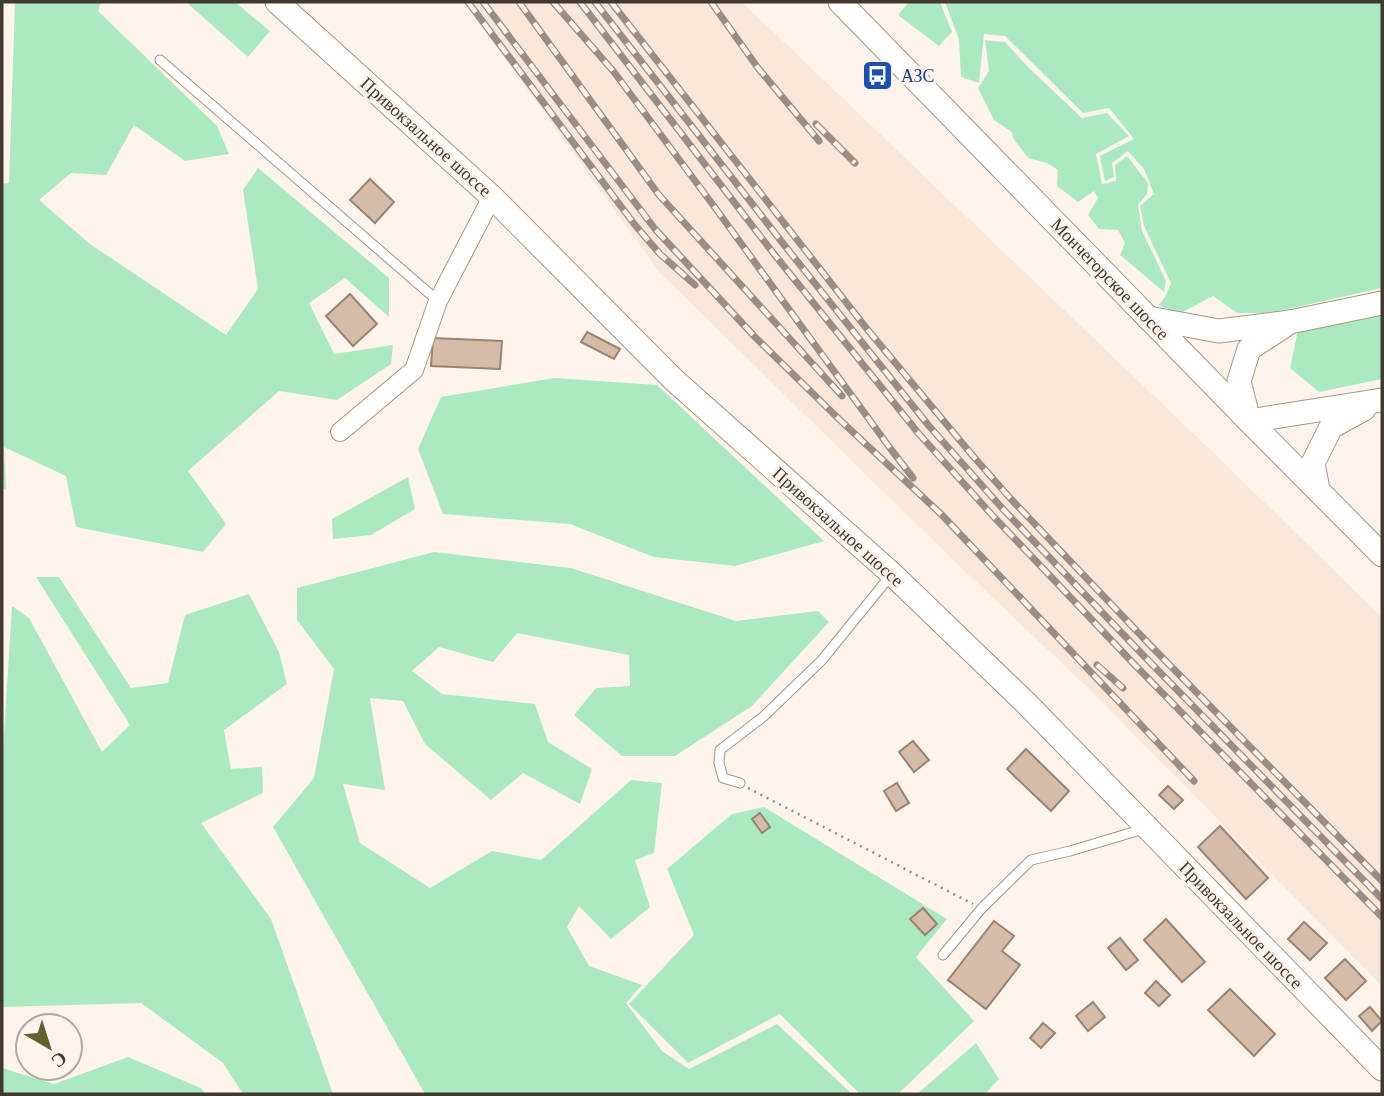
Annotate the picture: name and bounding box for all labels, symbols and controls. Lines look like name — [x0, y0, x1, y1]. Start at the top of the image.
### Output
bus stop icon: АЗС — [861, 59, 895, 93]
place label: АЗС — [901, 66, 935, 86]
street label: Привокзальное шоссе — [357, 73, 495, 201]
street label: Мончегорское шоссе — [1047, 214, 1173, 344]
street label: Привокзальное шоссе — [769, 463, 907, 591]
street label: Привокзальное шоссе — [1175, 857, 1307, 993]
north arrow — [14, 1012, 84, 1082]
text: С — [47, 1047, 71, 1072]

